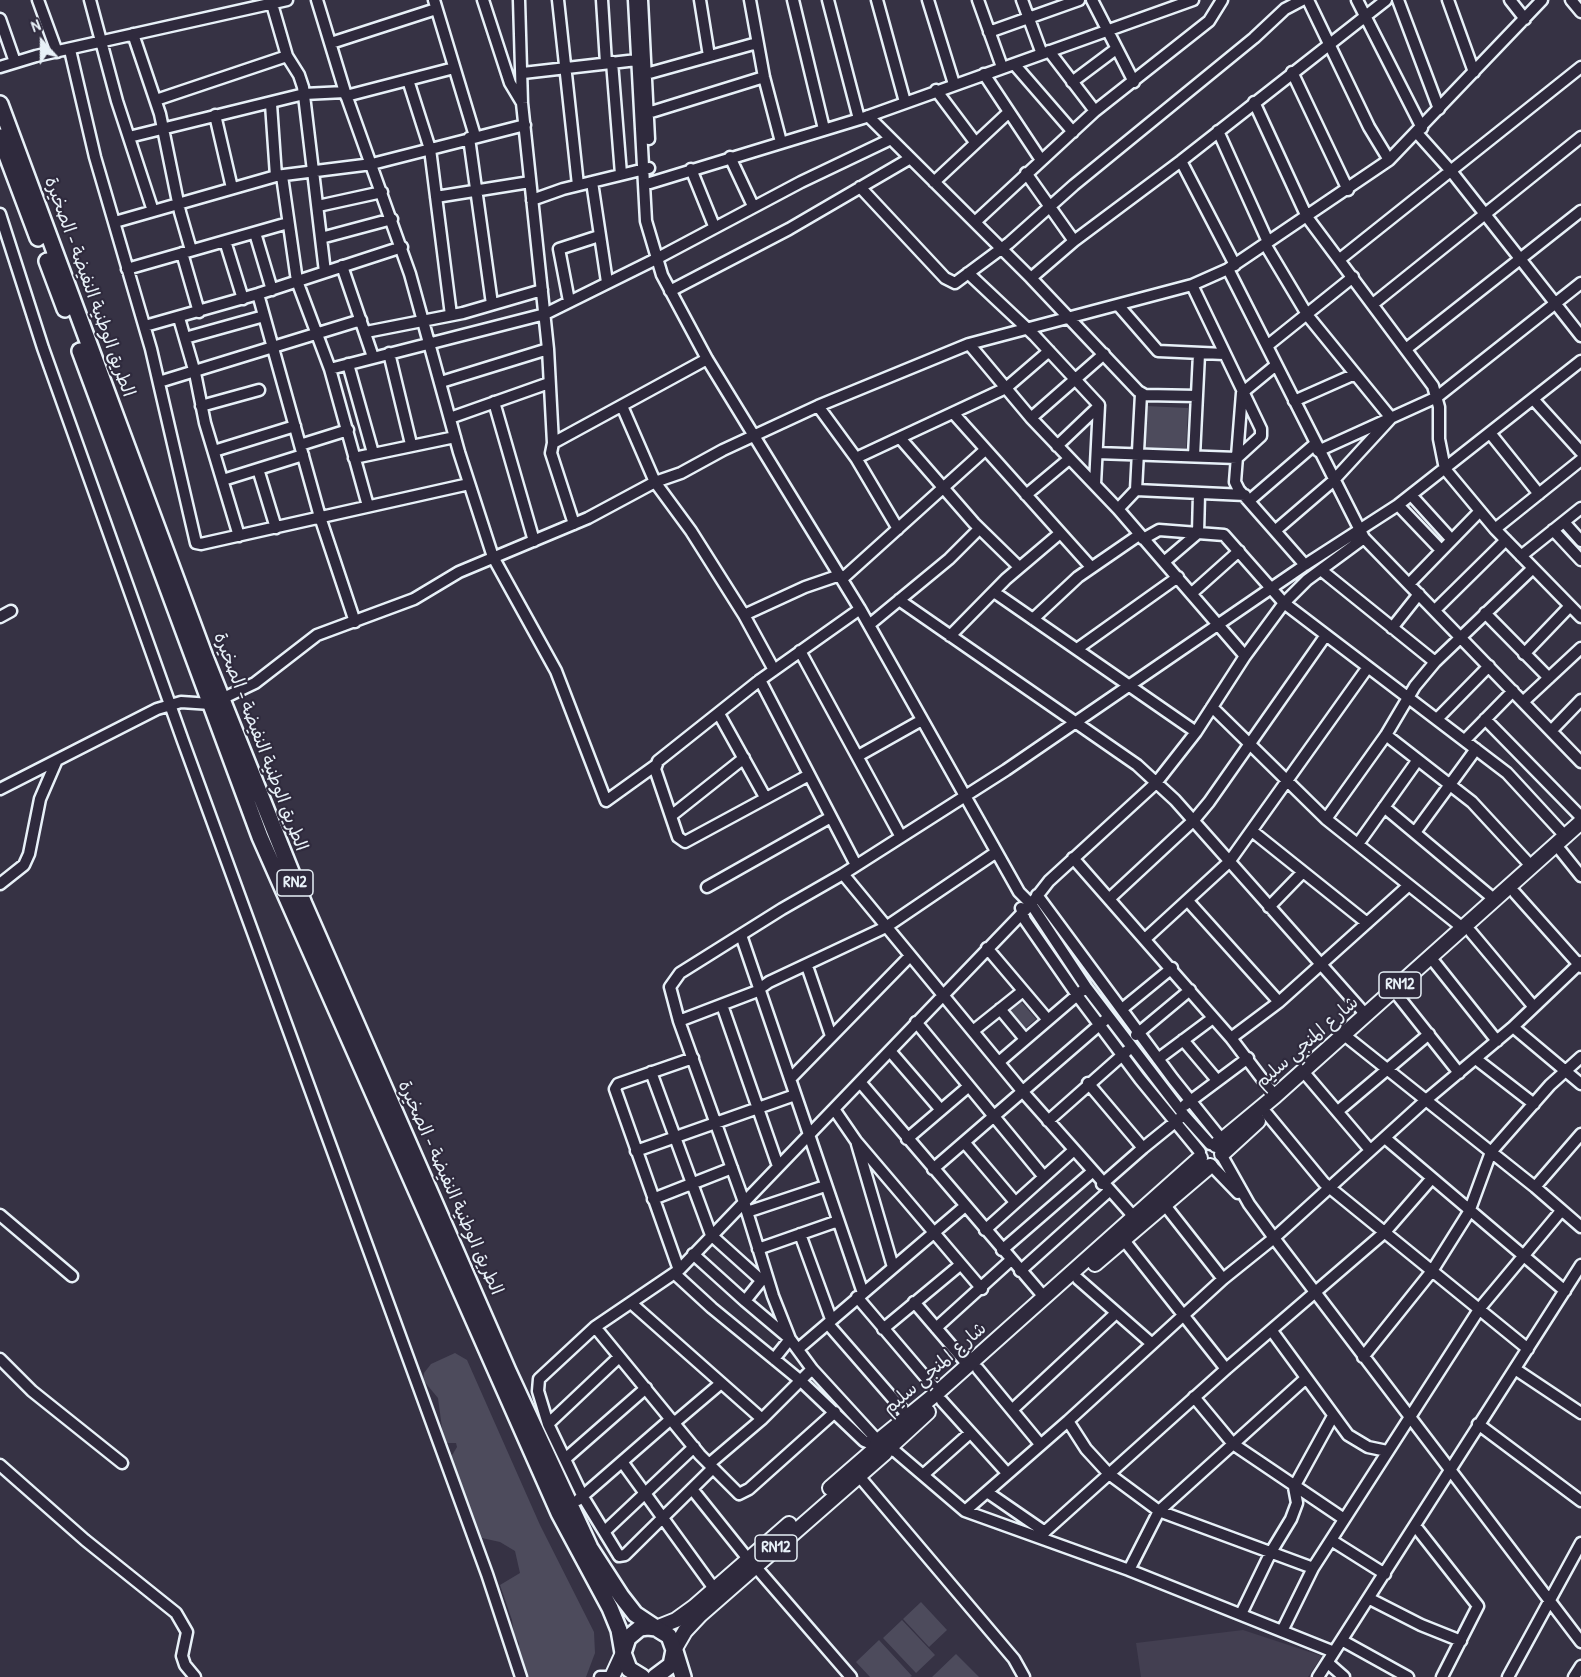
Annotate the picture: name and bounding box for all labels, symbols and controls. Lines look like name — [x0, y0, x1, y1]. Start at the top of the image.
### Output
north arrow — [12, 12, 72, 72]
text: N — [28, 13, 43, 37]
street label: الطريق الوطنية النفيضة - الصخيرة — [39, 174, 139, 400]
street label: الطريق الوطنية النفيضة - الصخيرة — [208, 630, 312, 854]
road number: RN2 — [277, 870, 313, 896]
road number: RN12 — [1379, 972, 1421, 998]
street label: شارع المنجي سليم — [1251, 992, 1363, 1094]
street label: الطريق الوطنية النفيضة - الصخيرة — [393, 1077, 507, 1299]
street label: شارع المنجي سليم — [879, 1318, 991, 1420]
road number: RN12 — [755, 1535, 797, 1561]

